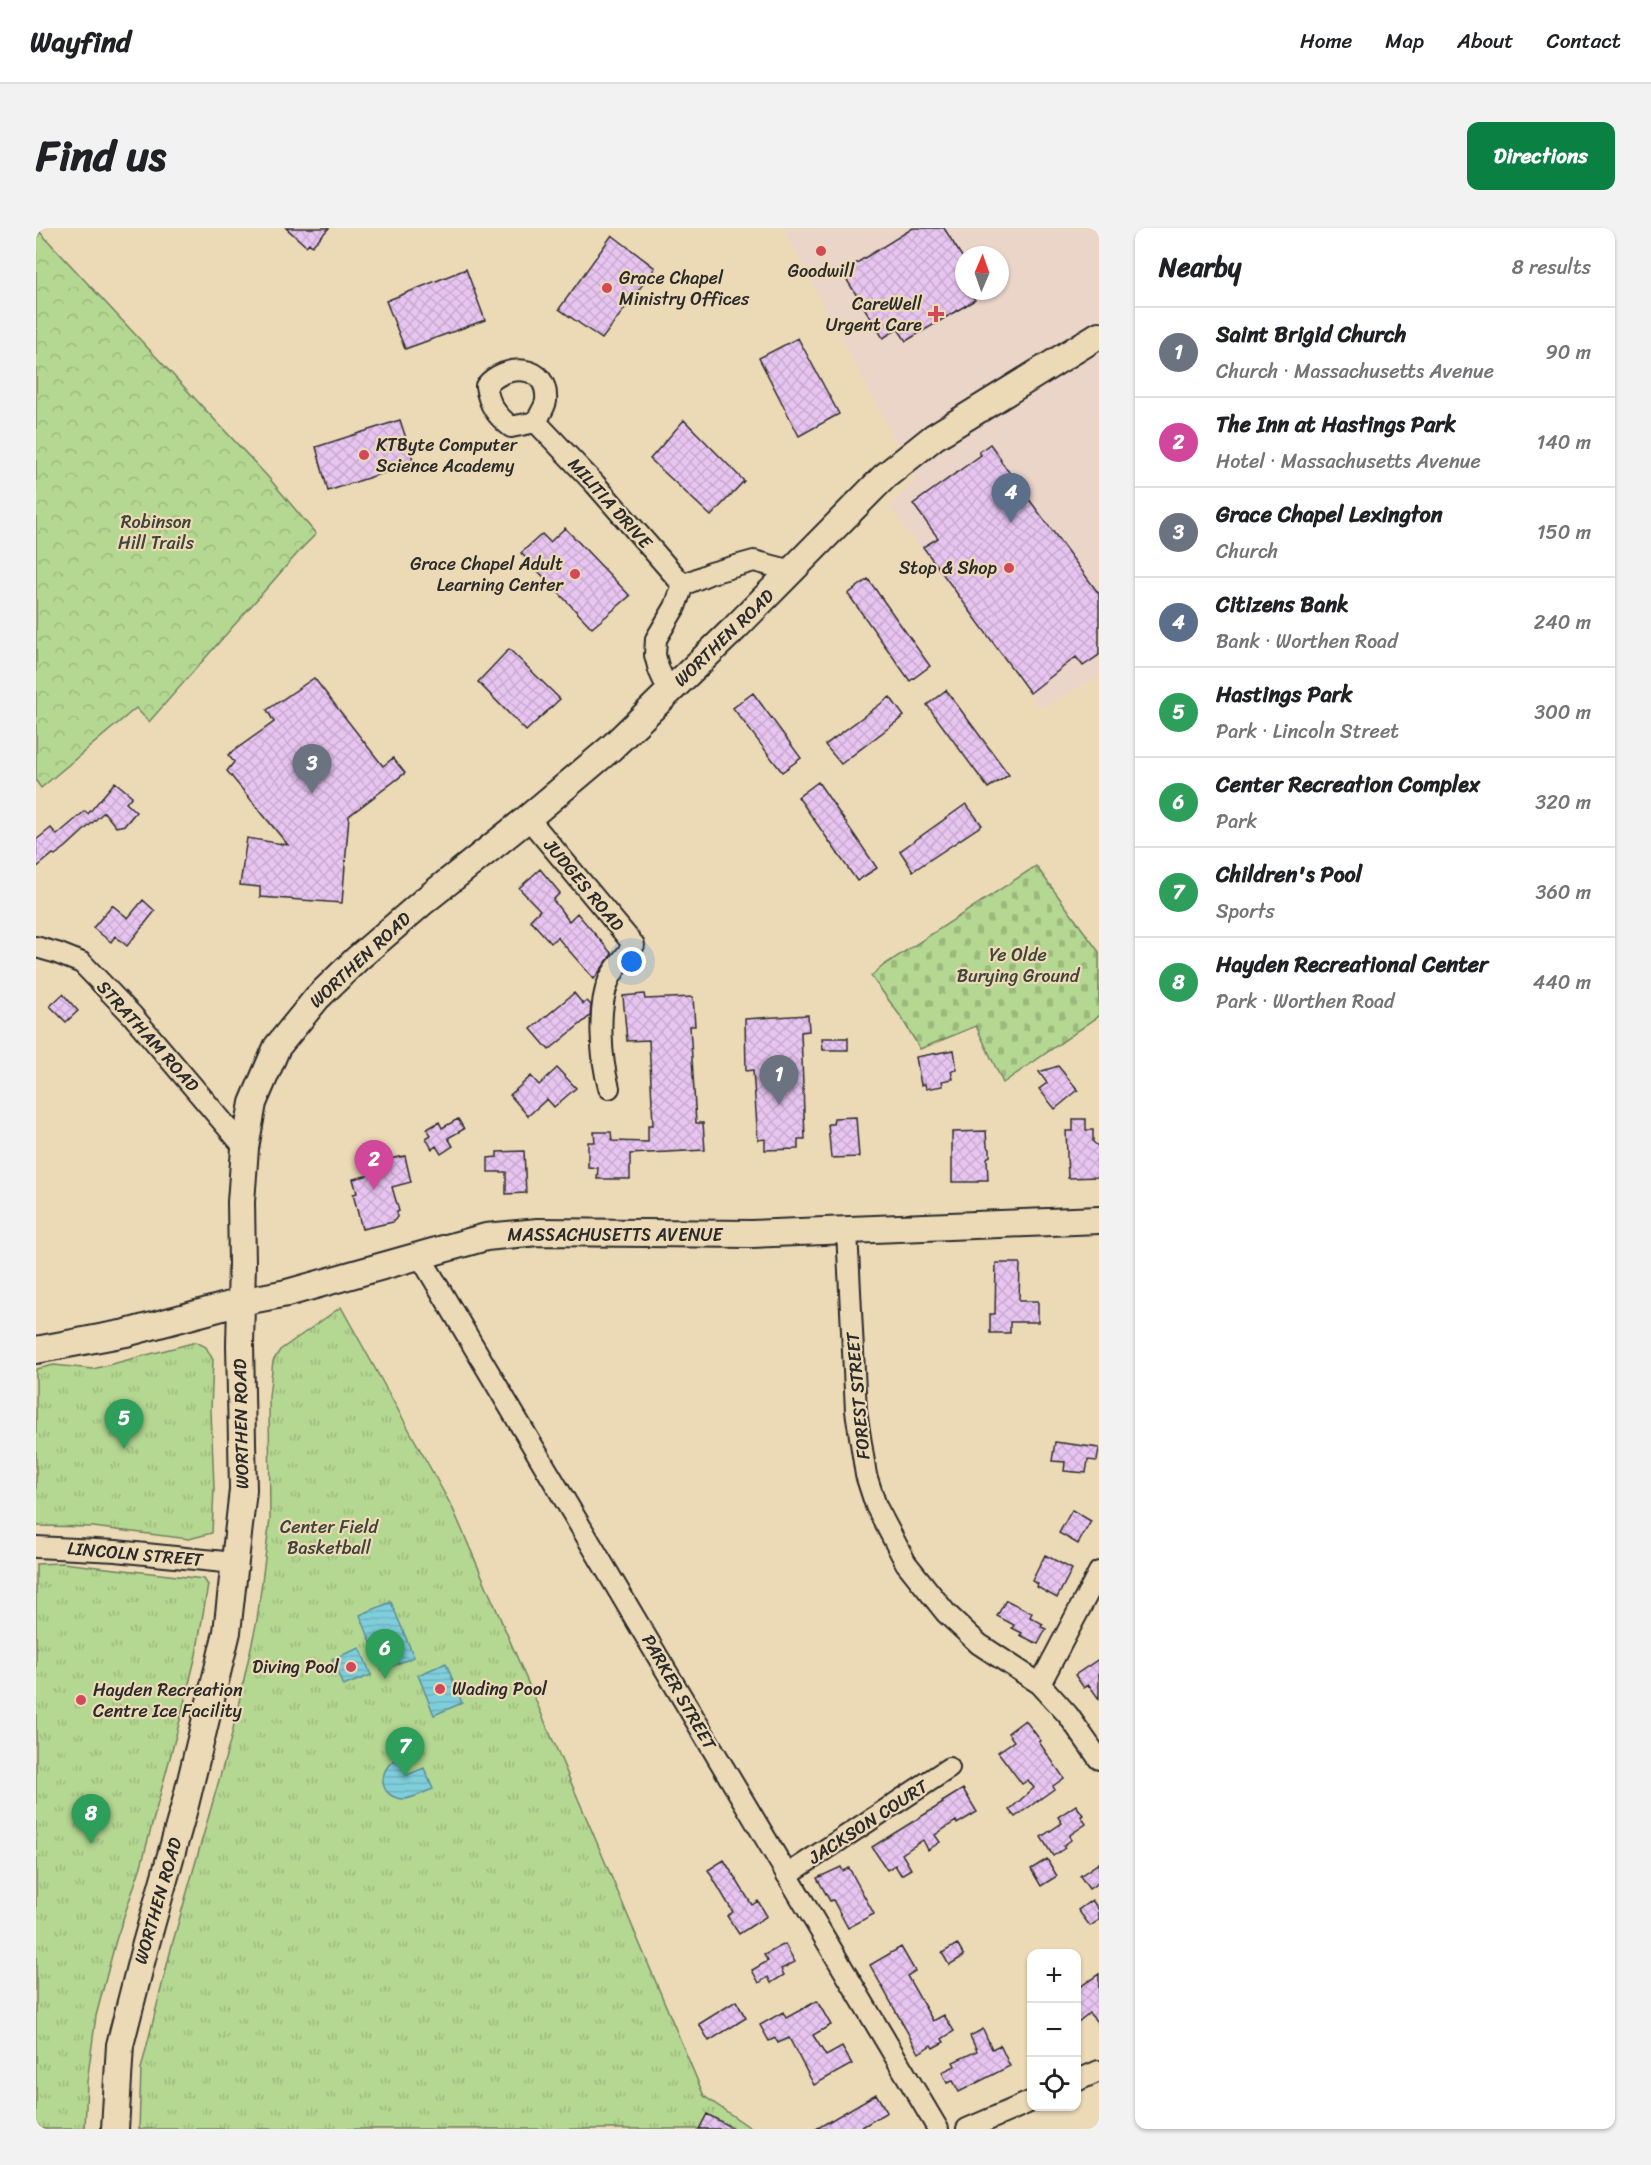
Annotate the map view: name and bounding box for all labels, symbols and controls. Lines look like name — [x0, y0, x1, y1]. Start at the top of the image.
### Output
text: Wayfind — [30, 17, 131, 66]
text: Home — [1300, 22, 1352, 60]
text: Map — [1385, 22, 1424, 60]
text: About — [1457, 22, 1514, 60]
text: Contact — [1547, 22, 1621, 60]
text: Find us — [36, 119, 166, 193]
button: Directions — [1467, 122, 1615, 190]
marker: Goodwill — [814, 244, 828, 258]
text: Nearby — [1159, 244, 1241, 290]
north arrow — [955, 246, 1009, 300]
text: 8 results — [1512, 250, 1591, 285]
place label: Goodwill — [788, 255, 855, 287]
place label: Grace Chapel Ministry Offices — [619, 262, 750, 315]
marker: Grace Chapel Ministry Offices — [600, 281, 614, 295]
place label: CareWell Urgent Care — [826, 288, 923, 341]
marker: CareWell Urgent Care — [927, 305, 945, 323]
text: Saint Brigid Church — [1216, 315, 1406, 354]
text: 1 — [1174, 335, 1183, 370]
text: 90 m — [1546, 335, 1591, 370]
text: Church · Massachusetts Avenue — [1216, 354, 1494, 389]
text: The Inn at Hastings Park — [1216, 405, 1456, 444]
text: 2 — [1173, 425, 1184, 460]
text: 140 m — [1537, 425, 1591, 460]
place label: KTByte Computer Science Academy — [376, 429, 519, 482]
text: Hotel · Massachusetts Avenue — [1216, 444, 1481, 479]
marker: KTByte Computer Science Academy — [357, 448, 371, 462]
street label: MILITIA DRIVE — [560, 450, 661, 557]
pin: 4 — [992, 474, 1030, 523]
text: Grace Chapel Lexington — [1216, 495, 1443, 534]
park label: Robinson Hill Trails — [118, 506, 195, 559]
text: 3 — [1173, 515, 1184, 550]
text: 150 m — [1537, 515, 1591, 550]
text: Church — [1216, 534, 1278, 569]
place label: Grace Chapel Adult Learning Center — [410, 548, 565, 601]
place label: Stop & Shop — [899, 552, 997, 584]
marker: Stop & Shop — [1002, 561, 1016, 575]
marker: Grace Chapel Adult Learning Center — [568, 567, 582, 581]
street label: WORTHEN ROAD — [666, 581, 782, 695]
text: Citizens Bank — [1216, 585, 1349, 624]
text: 4 — [1172, 605, 1185, 640]
text: 240 m — [1534, 605, 1591, 640]
text: Bank · Worthen Road — [1216, 624, 1398, 659]
text: Hastings Park — [1216, 675, 1352, 714]
text: 5 — [1172, 695, 1185, 730]
text: 300 m — [1534, 695, 1591, 730]
text: Park · Lincoln Street — [1216, 714, 1399, 749]
pin: 3 — [292, 744, 332, 794]
text: Center Recreation Complex — [1216, 765, 1480, 804]
text: 6 — [1173, 785, 1184, 820]
text: 320 m — [1535, 785, 1591, 820]
text: Park — [1216, 804, 1257, 839]
street label: JUDGES ROAD — [535, 830, 633, 939]
text: Children's Pool — [1216, 855, 1362, 894]
text: 7 — [1173, 875, 1184, 910]
text: 360 m — [1535, 875, 1591, 910]
text: Sports — [1216, 894, 1275, 929]
street label: WORTHEN ROAD — [301, 904, 419, 1016]
park label: Ye Olde Burying Ground — [957, 939, 1081, 992]
text: Hayden Recreational Center — [1216, 945, 1488, 984]
your location — [617, 947, 646, 976]
text: 8 — [1172, 965, 1185, 1000]
text: 440 m — [1533, 965, 1591, 1000]
street label: STRATHAM ROAD — [89, 972, 208, 1100]
text: Park · Worthen Road — [1216, 984, 1395, 1019]
pin: 1 — [760, 1056, 798, 1105]
pin: 2 — [354, 1140, 394, 1190]
street label: MASSACHUSETTS AVENUE — [508, 1219, 723, 1251]
street label: FOREST STREET — [836, 1330, 879, 1461]
street label: WORTHEN ROAD — [224, 1358, 258, 1489]
pin: 5 — [104, 1400, 143, 1449]
park label: Center Field Basketball — [280, 1511, 380, 1564]
street label: LINCOLN STREET — [66, 1532, 205, 1576]
street label: PARKER STREET — [633, 1628, 726, 1757]
pin: 6 — [366, 1630, 404, 1679]
place label: Diving Pool — [252, 1651, 340, 1683]
marker: Diving Pool — [344, 1660, 358, 1674]
place label: Wading Pool — [452, 1673, 548, 1705]
place label: Hayden Recreation Centre Ice Facility — [93, 1674, 243, 1727]
marker: Wading Pool — [433, 1682, 447, 1696]
marker: Hayden Recreation Centre Ice Facility — [74, 1693, 88, 1707]
pin: 7 — [386, 1728, 424, 1777]
street label: JACKSON COURT — [801, 1770, 936, 1873]
pin: 8 — [72, 1794, 110, 1844]
street label: WORTHEN ROAD — [125, 1834, 191, 1968]
map controls — [1027, 1949, 1081, 2111]
button: + — [1027, 1949, 1081, 2003]
button: − — [1027, 2003, 1081, 2057]
button: locate — [1027, 2057, 1081, 2111]

